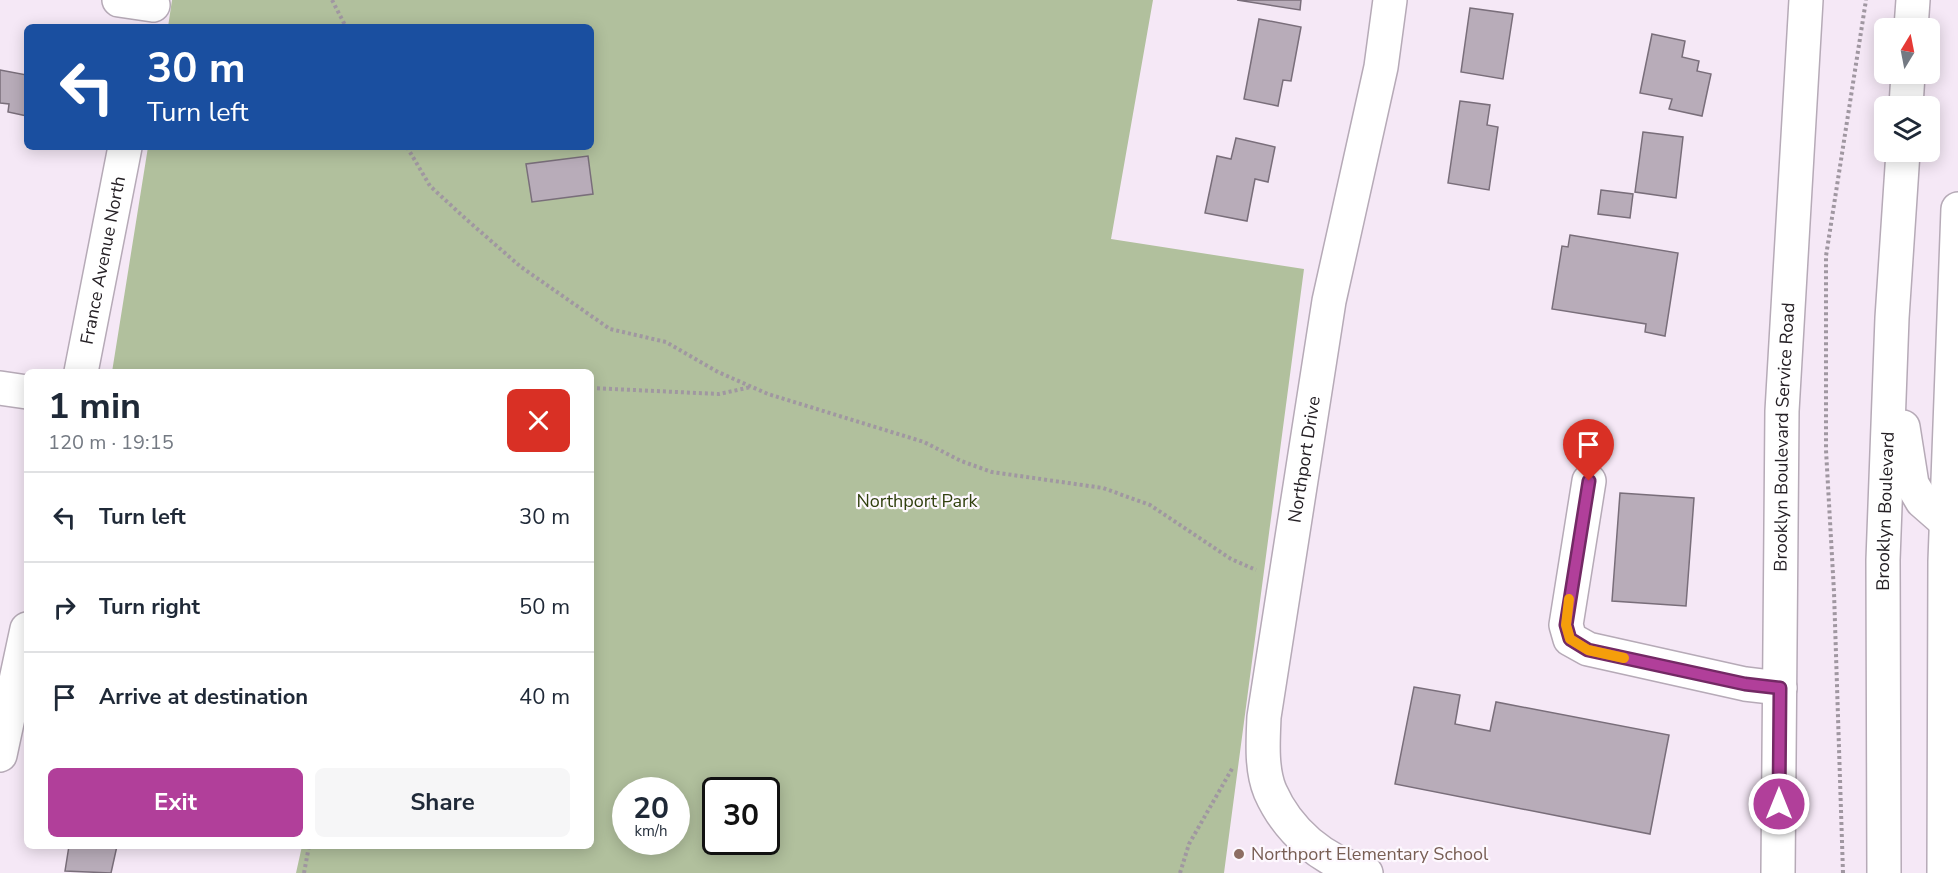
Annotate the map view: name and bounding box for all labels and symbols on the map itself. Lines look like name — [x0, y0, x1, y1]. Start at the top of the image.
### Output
north arrow — [1874, 18, 1940, 84]
street label: France Avenue North — [75, 174, 131, 346]
street label: Brooklyn Boulevard Service Road — [1769, 302, 1800, 572]
street label: Northport Drive — [1283, 394, 1326, 524]
pin — [1563, 419, 1614, 481]
street label: Brooklyn Boulevard — [1871, 431, 1900, 591]
park label: Northport Park — [856, 489, 979, 513]
position arrow — [1747, 772, 1811, 836]
speed limit sign: 30 — [702, 777, 780, 855]
place label: Northport Elementary School — [1251, 842, 1489, 866]
marker: Northport Elementary School — [1232, 847, 1246, 861]

